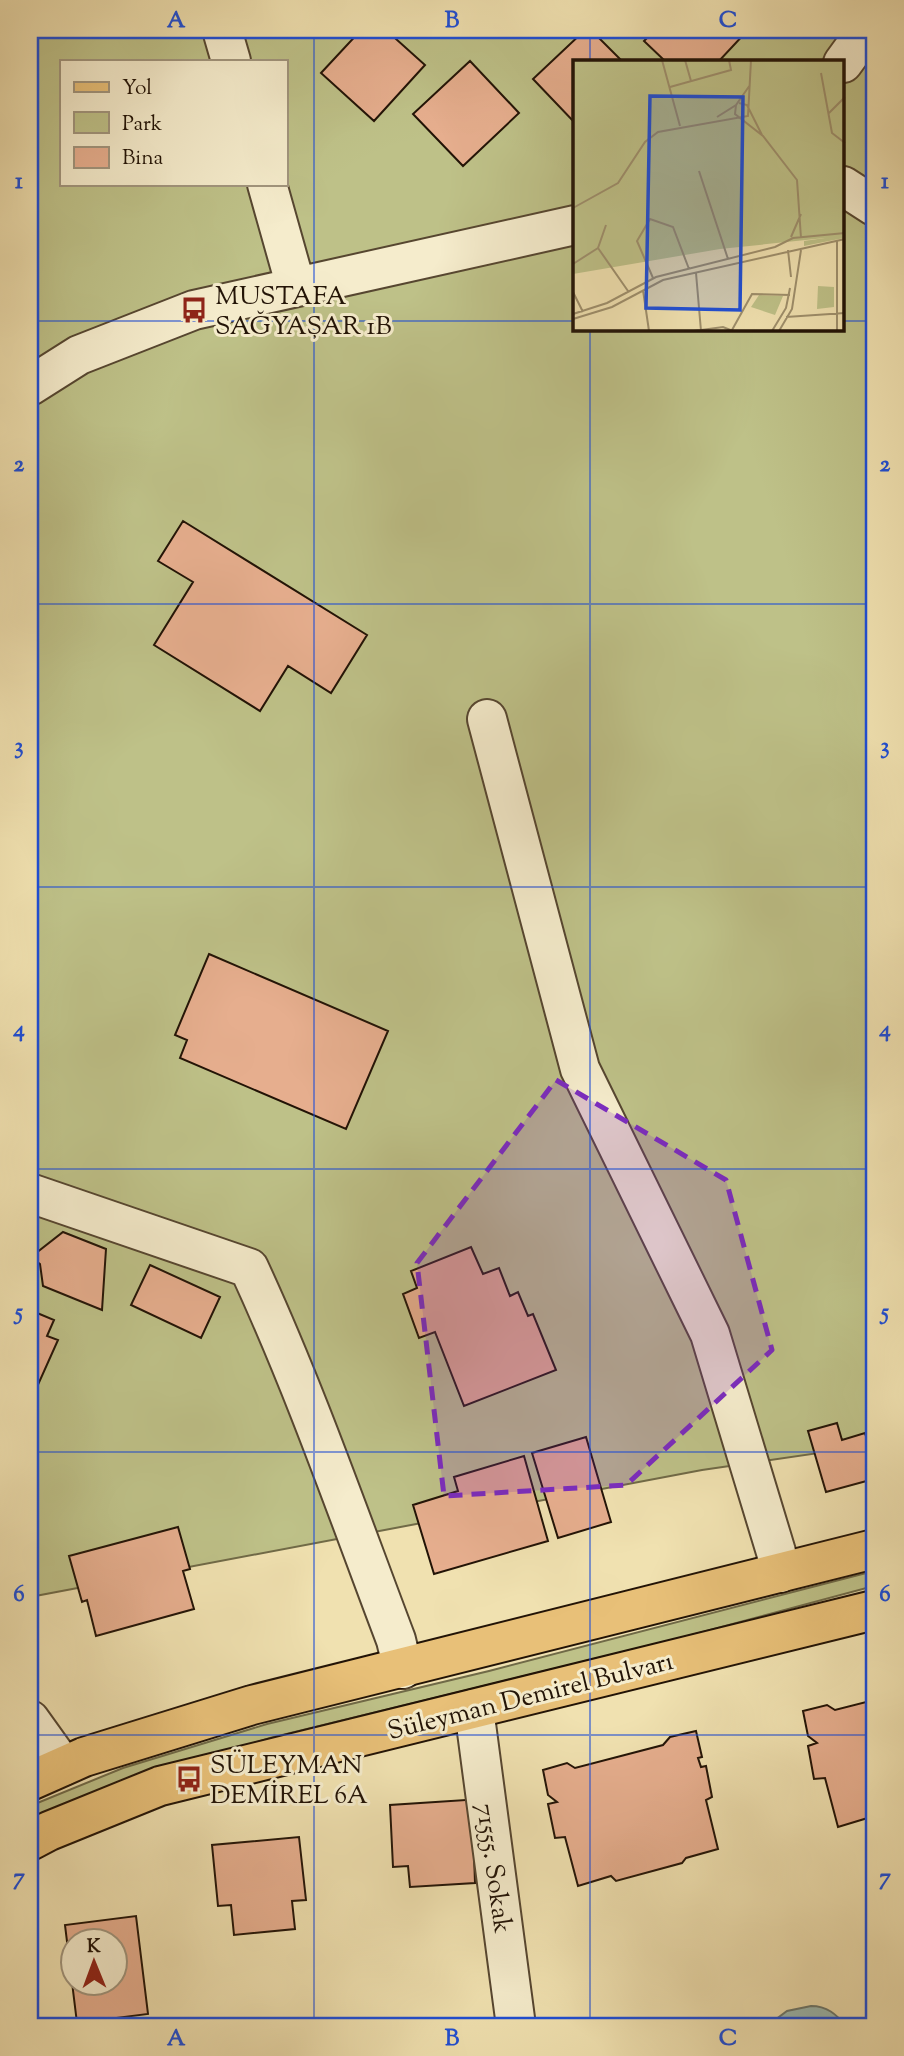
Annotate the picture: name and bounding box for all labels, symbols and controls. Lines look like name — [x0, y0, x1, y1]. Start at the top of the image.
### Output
text: A — [167, 5, 186, 38]
text: B — [445, 5, 460, 38]
text: C — [719, 5, 737, 38]
legend — [60, 60, 287, 186]
inset map — [573, 60, 844, 331]
text: Yol — [122, 74, 152, 104]
text: Park — [122, 110, 163, 140]
text: Bina — [122, 144, 164, 174]
text: 1 — [15, 166, 23, 199]
text: 1 — [881, 166, 889, 199]
place label: MUSTAFA SAĞYAŞAR 1B — [215, 279, 392, 346]
bus stop icon: MUSTAFA SAĞYAŞAR 1B — [179, 295, 209, 325]
text: 2 — [14, 449, 25, 482]
text: 2 — [880, 449, 891, 482]
text: 3 — [14, 731, 24, 764]
text: 3 — [880, 731, 890, 764]
text: 4 — [12, 1014, 25, 1047]
text: 4 — [878, 1014, 891, 1047]
text: 5 — [13, 1297, 23, 1330]
text: 5 — [879, 1297, 889, 1330]
text: 6 — [13, 1579, 25, 1612]
text: 6 — [879, 1579, 891, 1612]
street label: Süleyman Demirel Bulvarı — [384, 1644, 677, 1751]
place label: SÜLEYMAN DEMİREL 6A — [210, 1748, 368, 1815]
bus stop icon: SÜLEYMAN DEMİREL 6A — [174, 1764, 204, 1794]
street label: 71555. Sokak — [465, 1801, 520, 1936]
text: 7 — [13, 1862, 25, 1895]
text: 7 — [879, 1862, 891, 1895]
north arrow — [60, 1926, 130, 1996]
text: K — [87, 1934, 101, 1961]
text: A — [167, 2023, 186, 2056]
text: B — [445, 2023, 460, 2056]
text: C — [719, 2023, 737, 2056]

